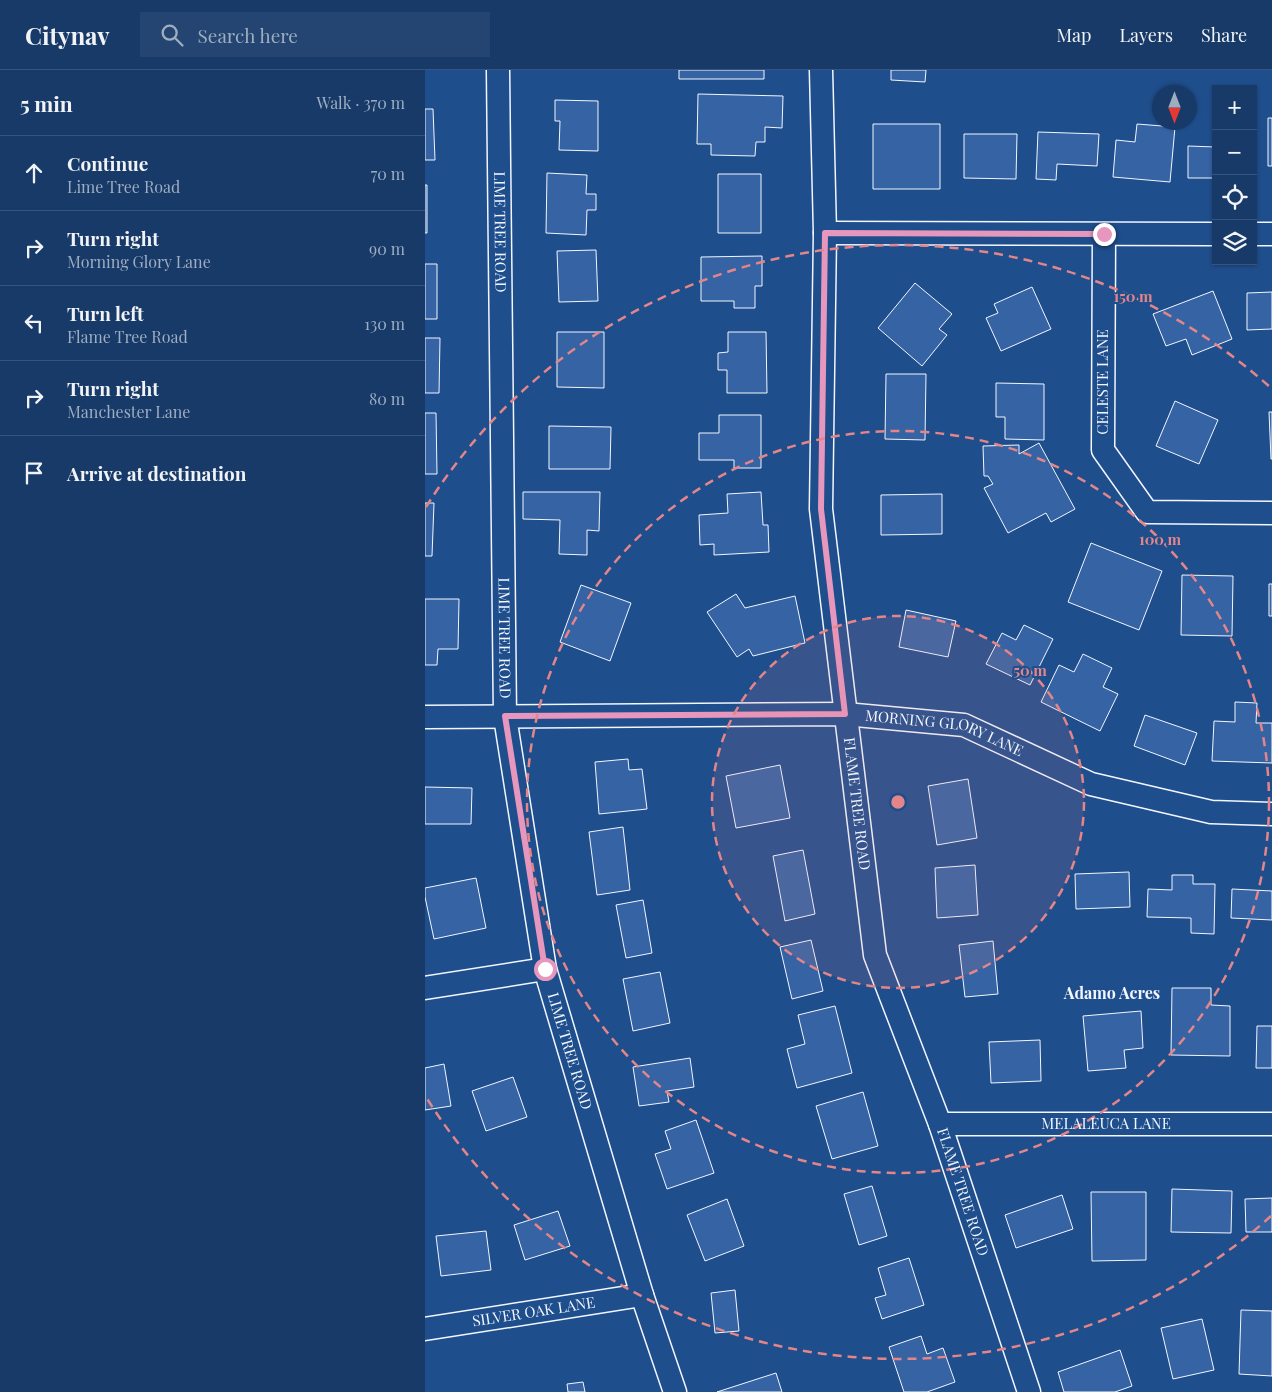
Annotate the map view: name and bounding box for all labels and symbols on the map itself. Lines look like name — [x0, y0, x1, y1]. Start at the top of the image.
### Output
north arrow — [1152, 85, 1197, 130]
street label: LIME TREE ROAD — [490, 171, 511, 293]
route end — [1093, 223, 1116, 246]
text: 150 m — [1113, 286, 1153, 306]
street label: CELESTE LANE — [1092, 329, 1112, 435]
text: 100 m — [1139, 529, 1182, 549]
street label: LIME TREE ROAD — [494, 577, 516, 699]
text: 50 m — [1013, 660, 1047, 680]
street label: MORNING GLORY LANE — [864, 705, 1027, 760]
street label: FLAME TREE ROAD — [840, 736, 876, 871]
centre of rings — [889, 793, 907, 811]
route start — [534, 958, 557, 981]
district label: Adamo Acres — [1063, 982, 1160, 1003]
street label: LIME TREE ROAD — [544, 990, 597, 1112]
street label: MELALEUCA LANE — [1041, 1113, 1171, 1133]
street label: FLAME TREE ROAD — [933, 1125, 994, 1258]
street label: SILVER OAK LANE — [471, 1292, 596, 1330]

